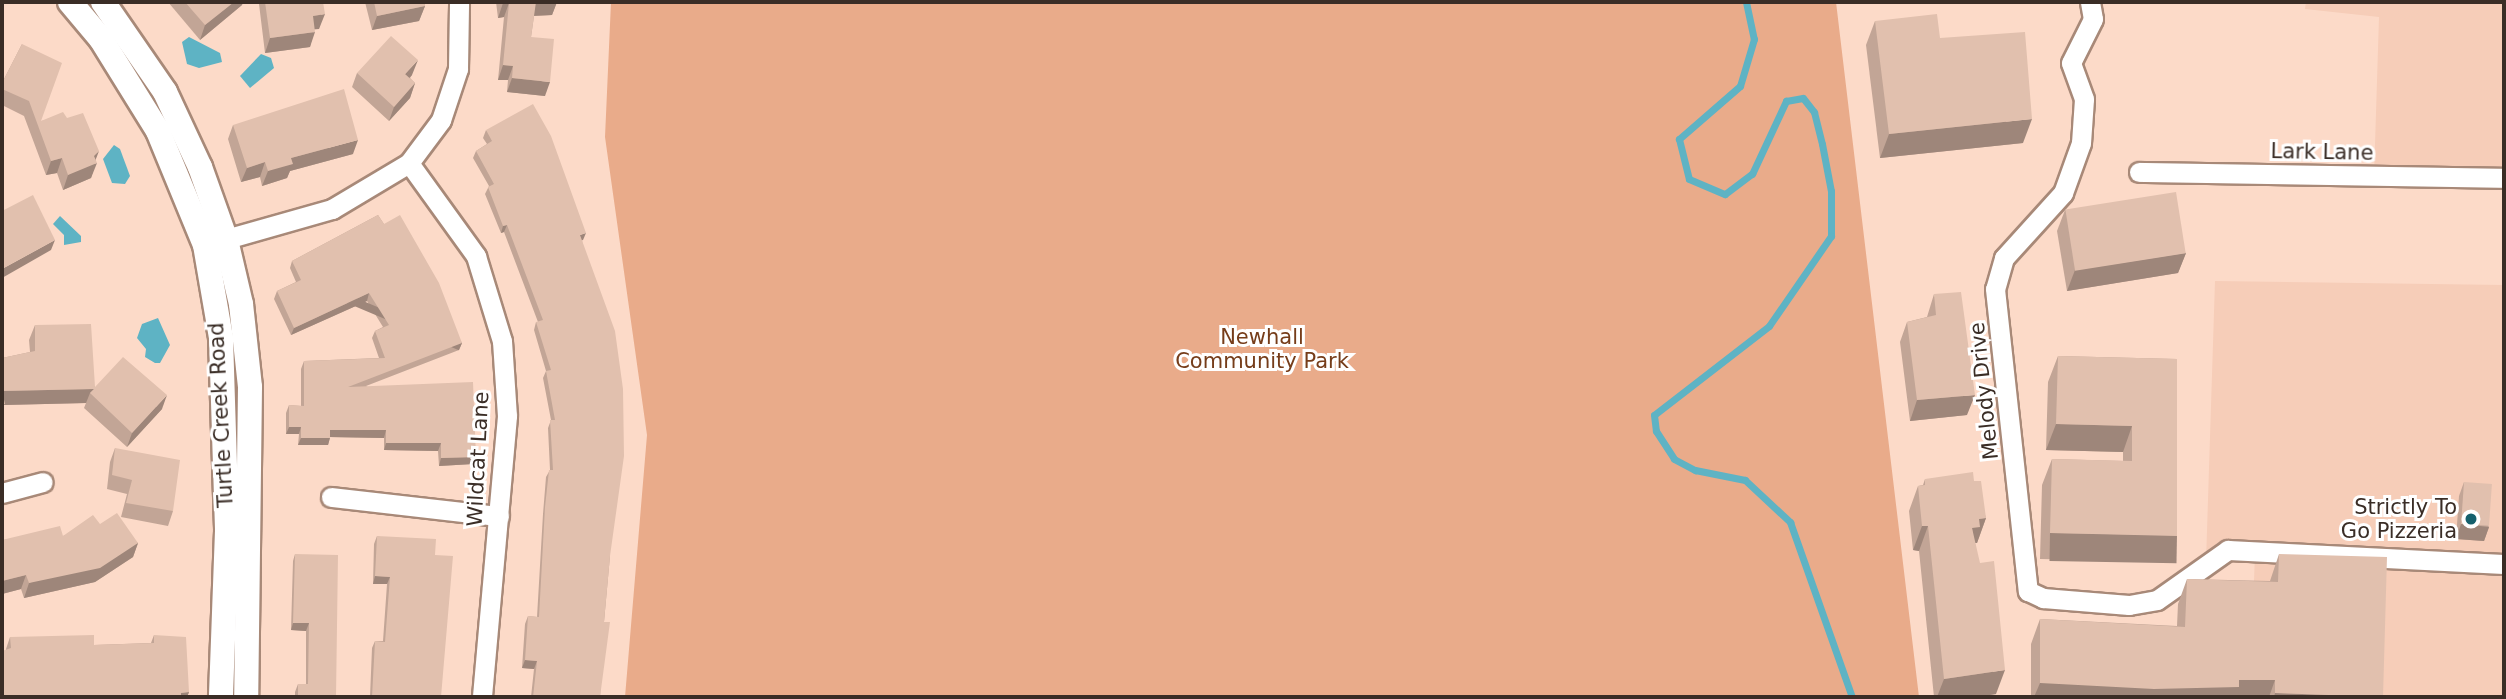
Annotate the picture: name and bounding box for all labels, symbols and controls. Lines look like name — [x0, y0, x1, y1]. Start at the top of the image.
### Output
street label: Lark Lane — [2270, 139, 2374, 165]
street label: Melody Drive — [1964, 321, 2004, 461]
street label: Turtle Creek Road — [204, 322, 238, 508]
park label: Newhall Community Park — [1175, 324, 1349, 374]
street label: Wildcat Lane — [462, 391, 494, 527]
place label: Strictly To Go Pizzeria — [2341, 494, 2457, 544]
marker: Strictly To Go Pizzeria — [2463, 511, 2479, 527]

